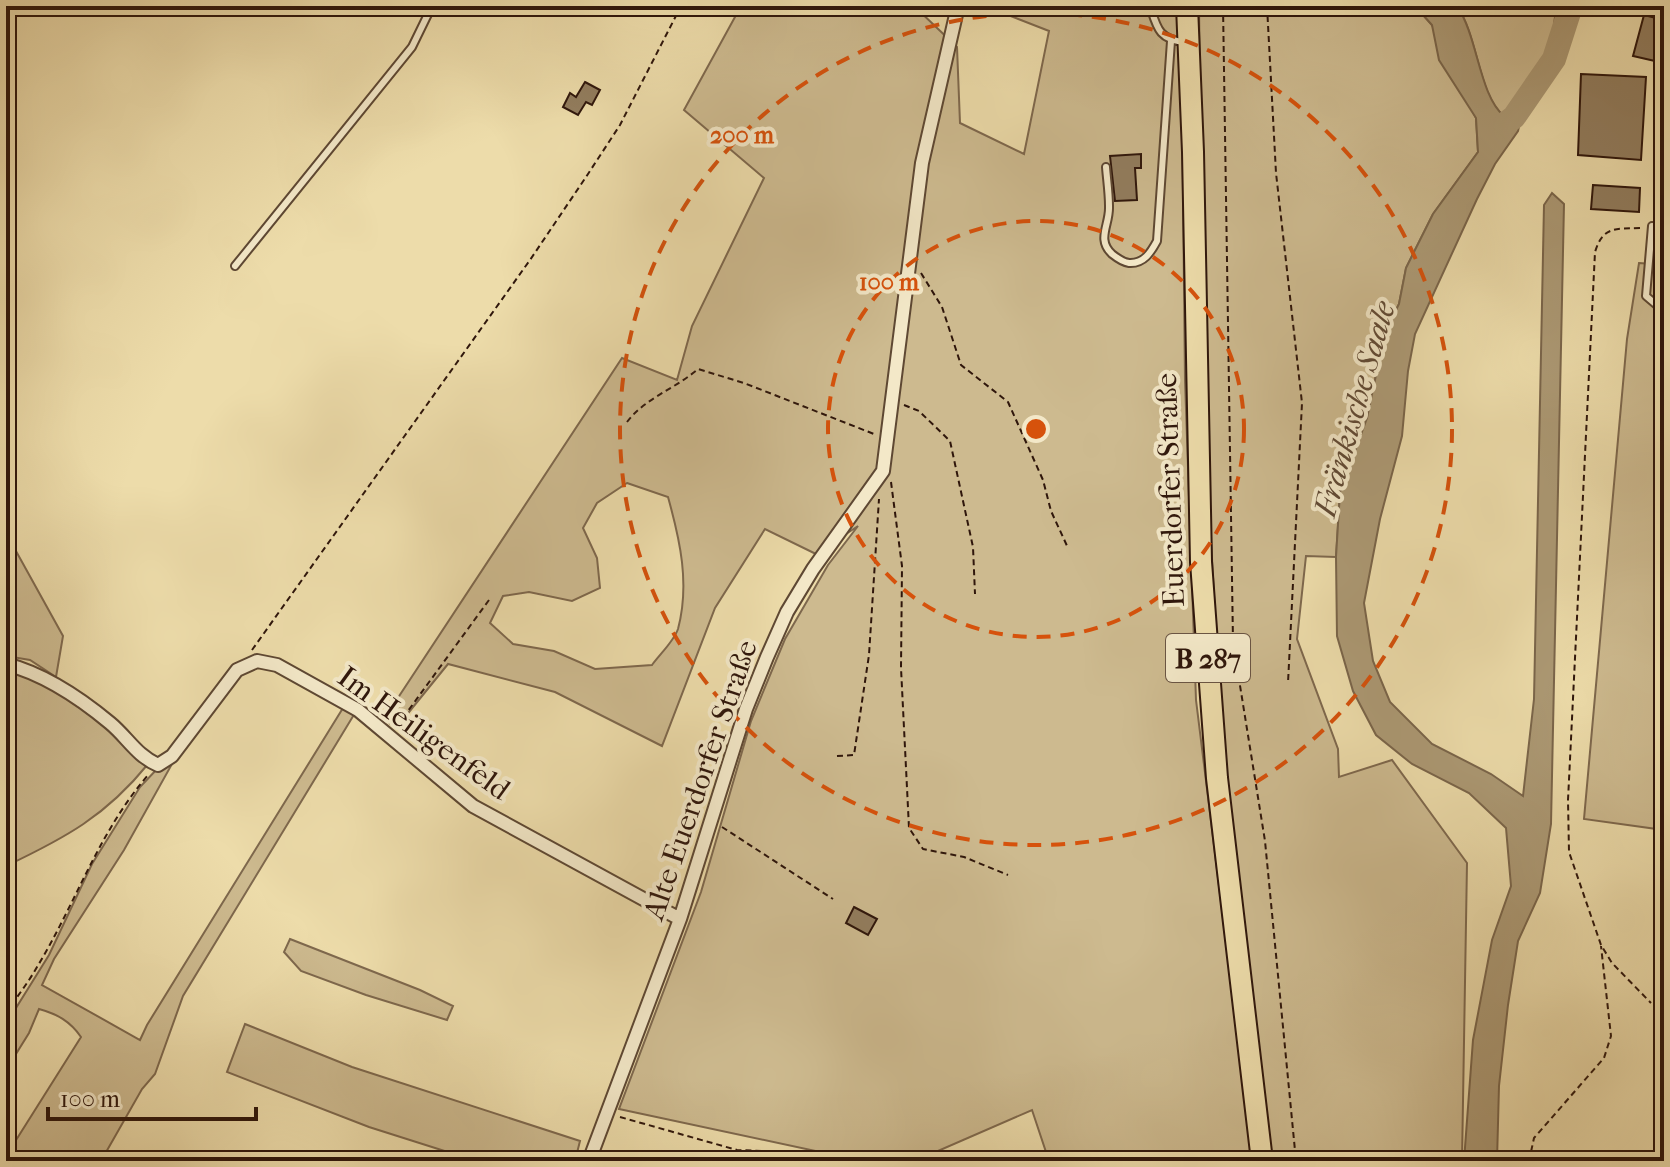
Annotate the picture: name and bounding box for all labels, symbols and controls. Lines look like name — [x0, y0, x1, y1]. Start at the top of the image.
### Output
text: 200 m — [710, 121, 775, 149]
text: 100 m — [859, 268, 920, 296]
water label: Fränkische Saale — [1306, 296, 1403, 522]
street label: Euerdorfer Straße — [1149, 372, 1192, 608]
centre of rings — [1022, 415, 1050, 443]
road number: B 287 — [1166, 634, 1250, 682]
street label: Alte Euerdorfer Straße — [636, 636, 765, 926]
street label: Im Heiligenfeld — [331, 659, 517, 808]
scale bar — [48, 1071, 256, 1121]
text: 100 m — [60, 1085, 120, 1113]

